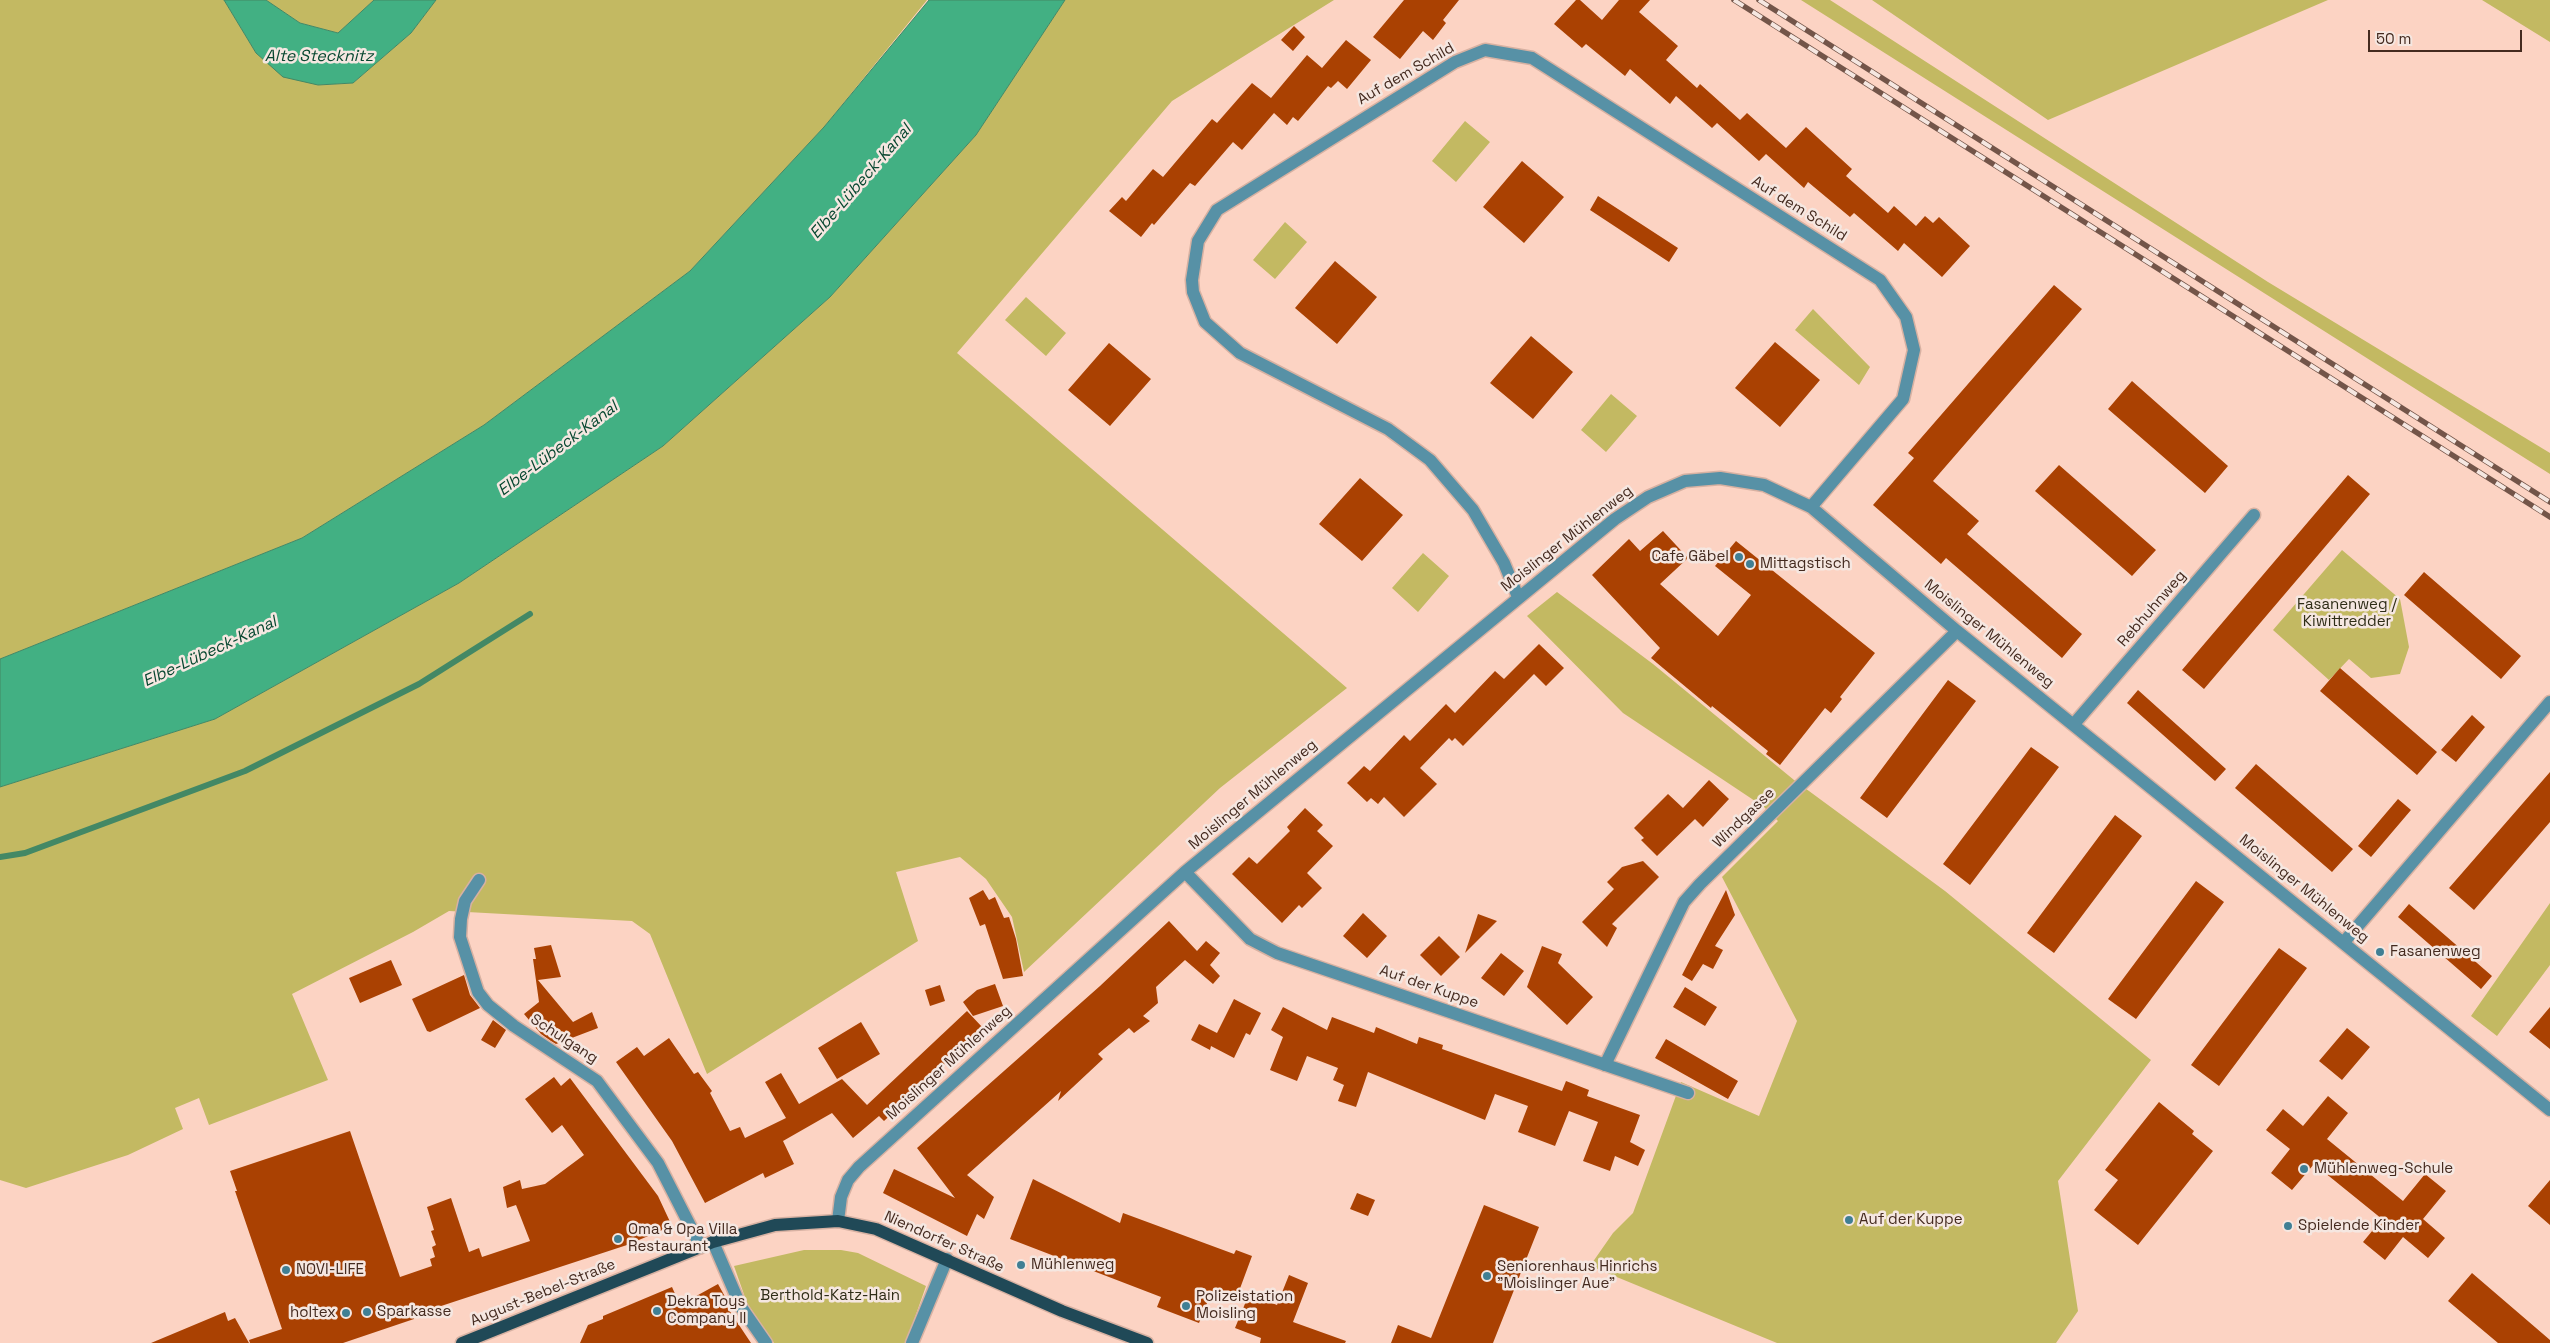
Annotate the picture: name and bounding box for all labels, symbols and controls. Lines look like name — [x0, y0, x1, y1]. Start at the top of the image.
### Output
scale bar — [2370, 20, 2524, 52]
text: 50 m — [2376, 29, 2411, 48]
street label: Auf dem Schild — [1354, 39, 1458, 109]
water label: Alte Stecknitz — [265, 47, 373, 67]
water label: Elbe-Lübeck-Kanal — [806, 121, 916, 243]
street label: Auf dem Schild — [1748, 173, 1850, 245]
water label: Elbe-Lübeck-Kanal — [494, 398, 622, 500]
street label: Moislinger Mühlenweg — [1498, 482, 1636, 596]
place label: Cafe Gäbel — [1651, 548, 1729, 566]
marker: Cafe Gäbel — [1733, 551, 1745, 563]
place label: Mittagstisch — [1760, 555, 1851, 573]
marker: Mittagstisch — [1744, 558, 1756, 570]
street label: Rebhuhnweg — [2114, 567, 2190, 651]
street label: Moislinger Mühlenweg — [1920, 576, 2058, 692]
park label: Fasanenweg / Kiwittredder — [2297, 596, 2397, 631]
water label: Elbe-Lübeck-Kanal — [140, 613, 280, 691]
street label: Moislinger Mühlenweg — [1185, 736, 1321, 854]
street label: Windgasse — [1709, 784, 1779, 852]
street label: Moislinger Mühlenweg — [2235, 831, 2373, 947]
place label: Fasanenweg — [2390, 943, 2481, 961]
marker: Fasanenweg — [2374, 946, 2386, 958]
street label: Auf der Kuppe — [1377, 962, 1481, 1012]
street label: Moislinger Mühlenweg — [883, 1002, 1015, 1124]
street label: Schulgang — [527, 1010, 601, 1068]
place label: Mühlenweg-Schule — [2314, 1160, 2453, 1178]
marker: Mühlenweg-Schule — [2298, 1163, 2310, 1175]
street label: Niendorfer Straße — [881, 1207, 1007, 1277]
place label: Auf der Kuppe — [1859, 1211, 1963, 1229]
marker: Auf der Kuppe — [1843, 1214, 1855, 1226]
place label: Spielende Kinder — [2298, 1217, 2420, 1235]
marker: Spielende Kinder — [2282, 1220, 2294, 1232]
place label: Oma & Opa Villa Restaurant — [628, 1221, 737, 1256]
marker: Oma & Opa Villa Restaurant — [612, 1233, 624, 1245]
street label: August-Bebel-Straße — [468, 1256, 618, 1330]
place label: Mühlenweg — [1031, 1256, 1114, 1274]
place label: Seniorenhaus Hinrichs "Moislinger Aue" — [1497, 1258, 1657, 1293]
marker: Mühlenweg — [1015, 1259, 1027, 1271]
place label: NOVI-LIFE — [296, 1261, 364, 1279]
marker: NOVI-LIFE — [280, 1264, 292, 1276]
marker: Seniorenhaus Hinrichs "Moislinger Aue" — [1481, 1270, 1493, 1282]
park label: Berthold-Katz-Hain — [760, 1287, 900, 1305]
place label: Polizeistation Moisling — [1196, 1288, 1293, 1323]
place label: Dekra Toys Company II — [667, 1293, 747, 1328]
marker: Polizeistation Moisling — [1180, 1300, 1192, 1312]
place label: Sparkasse — [377, 1303, 451, 1321]
place label: holtex — [290, 1304, 336, 1322]
marker: Dekra Toys Company II — [651, 1305, 663, 1317]
marker: Sparkasse — [361, 1306, 373, 1318]
marker: holtex — [340, 1307, 352, 1319]

